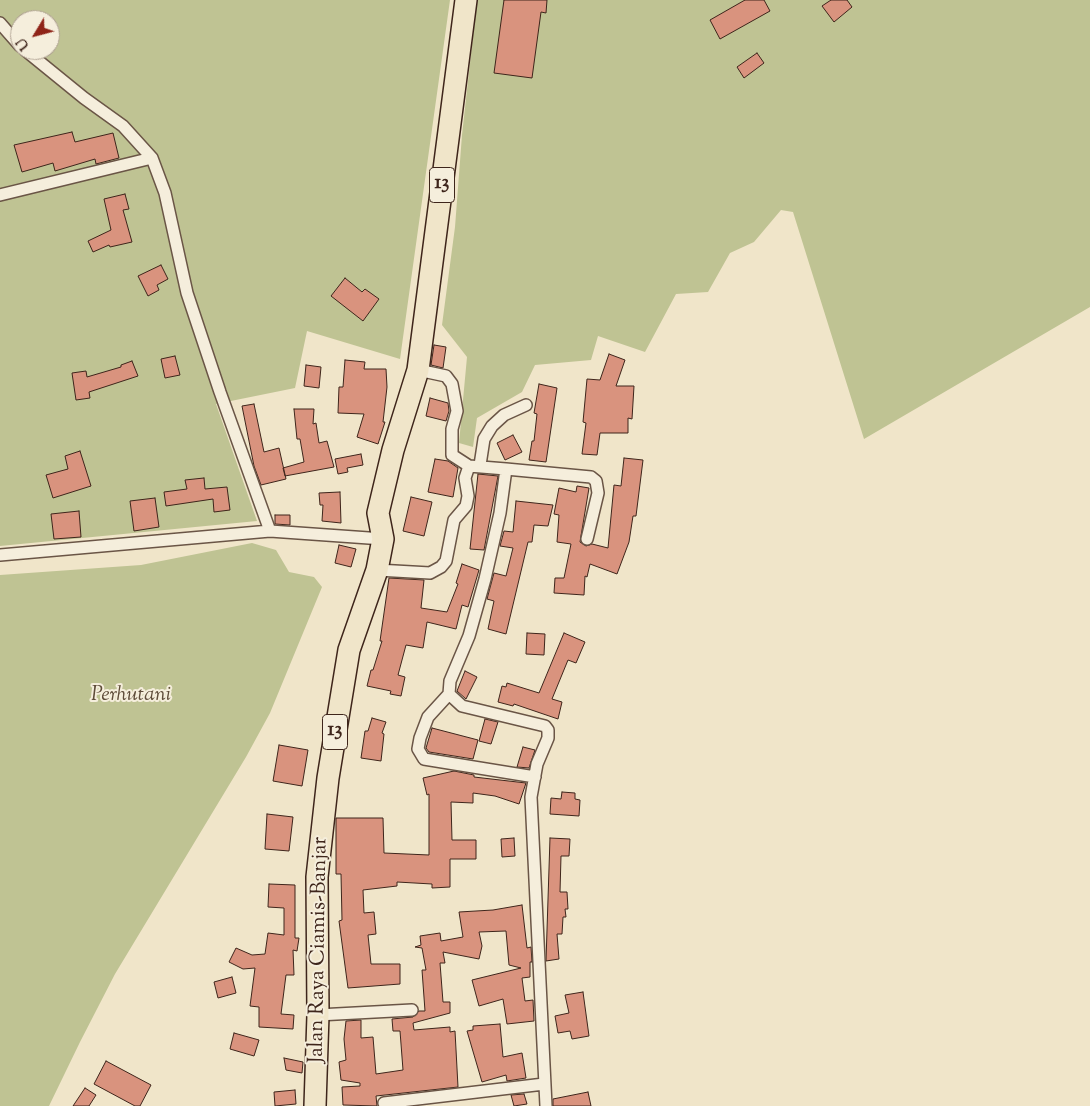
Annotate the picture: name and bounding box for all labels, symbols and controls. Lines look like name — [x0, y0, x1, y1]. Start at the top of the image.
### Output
north arrow — [10, 10, 60, 60]
text: U — [12, 33, 35, 54]
road number: 13 — [430, 168, 454, 202]
park label: Perhutani — [91, 683, 171, 709]
road number: 13 — [322, 714, 348, 750]
street label: Jalan Raya Ciamis-Banjar — [305, 837, 335, 1063]

